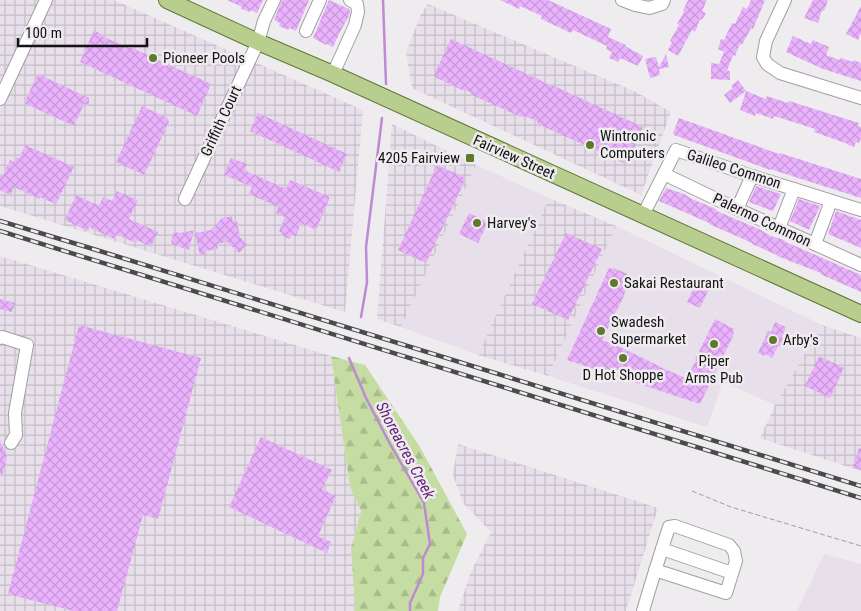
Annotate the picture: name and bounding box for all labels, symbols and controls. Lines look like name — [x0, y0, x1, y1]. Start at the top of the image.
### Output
scale bar — [18, 15, 146, 47]
text: 100 m — [25, 24, 62, 42]
place label: Pioneer Pools — [163, 49, 245, 67]
marker: Pioneer Pools — [147, 52, 159, 64]
street label: Griffith Court — [197, 83, 245, 159]
place label: Wintronic Computers — [600, 127, 665, 162]
street label: Fairview Street — [470, 131, 558, 183]
marker: Wintronic Computers — [584, 139, 596, 151]
street label: Galileo Common — [685, 145, 783, 193]
place label: 4205 Fairview — [378, 149, 460, 167]
marker: 4205 Fairview — [464, 152, 476, 164]
street label: Palermo Common — [710, 189, 814, 251]
place label: Harvey's — [487, 214, 537, 232]
marker: Harvey's — [471, 217, 483, 229]
place label: Sakai Restaurant — [624, 274, 724, 292]
marker: Sakai Restaurant — [608, 277, 620, 289]
place label: Swadesh Supermarket — [611, 313, 686, 348]
marker: Swadesh Supermarket — [595, 325, 607, 337]
place label: Arby's — [783, 331, 819, 349]
marker: Arby's — [767, 334, 779, 346]
marker: Piper Arms Pub — [708, 338, 720, 350]
marker: D Hot Shoppe — [617, 352, 629, 364]
place label: Piper Arms Pub — [685, 352, 743, 387]
place label: D Hot Shoppe — [582, 366, 664, 384]
water label: Shoreacres Creek — [372, 398, 440, 503]

